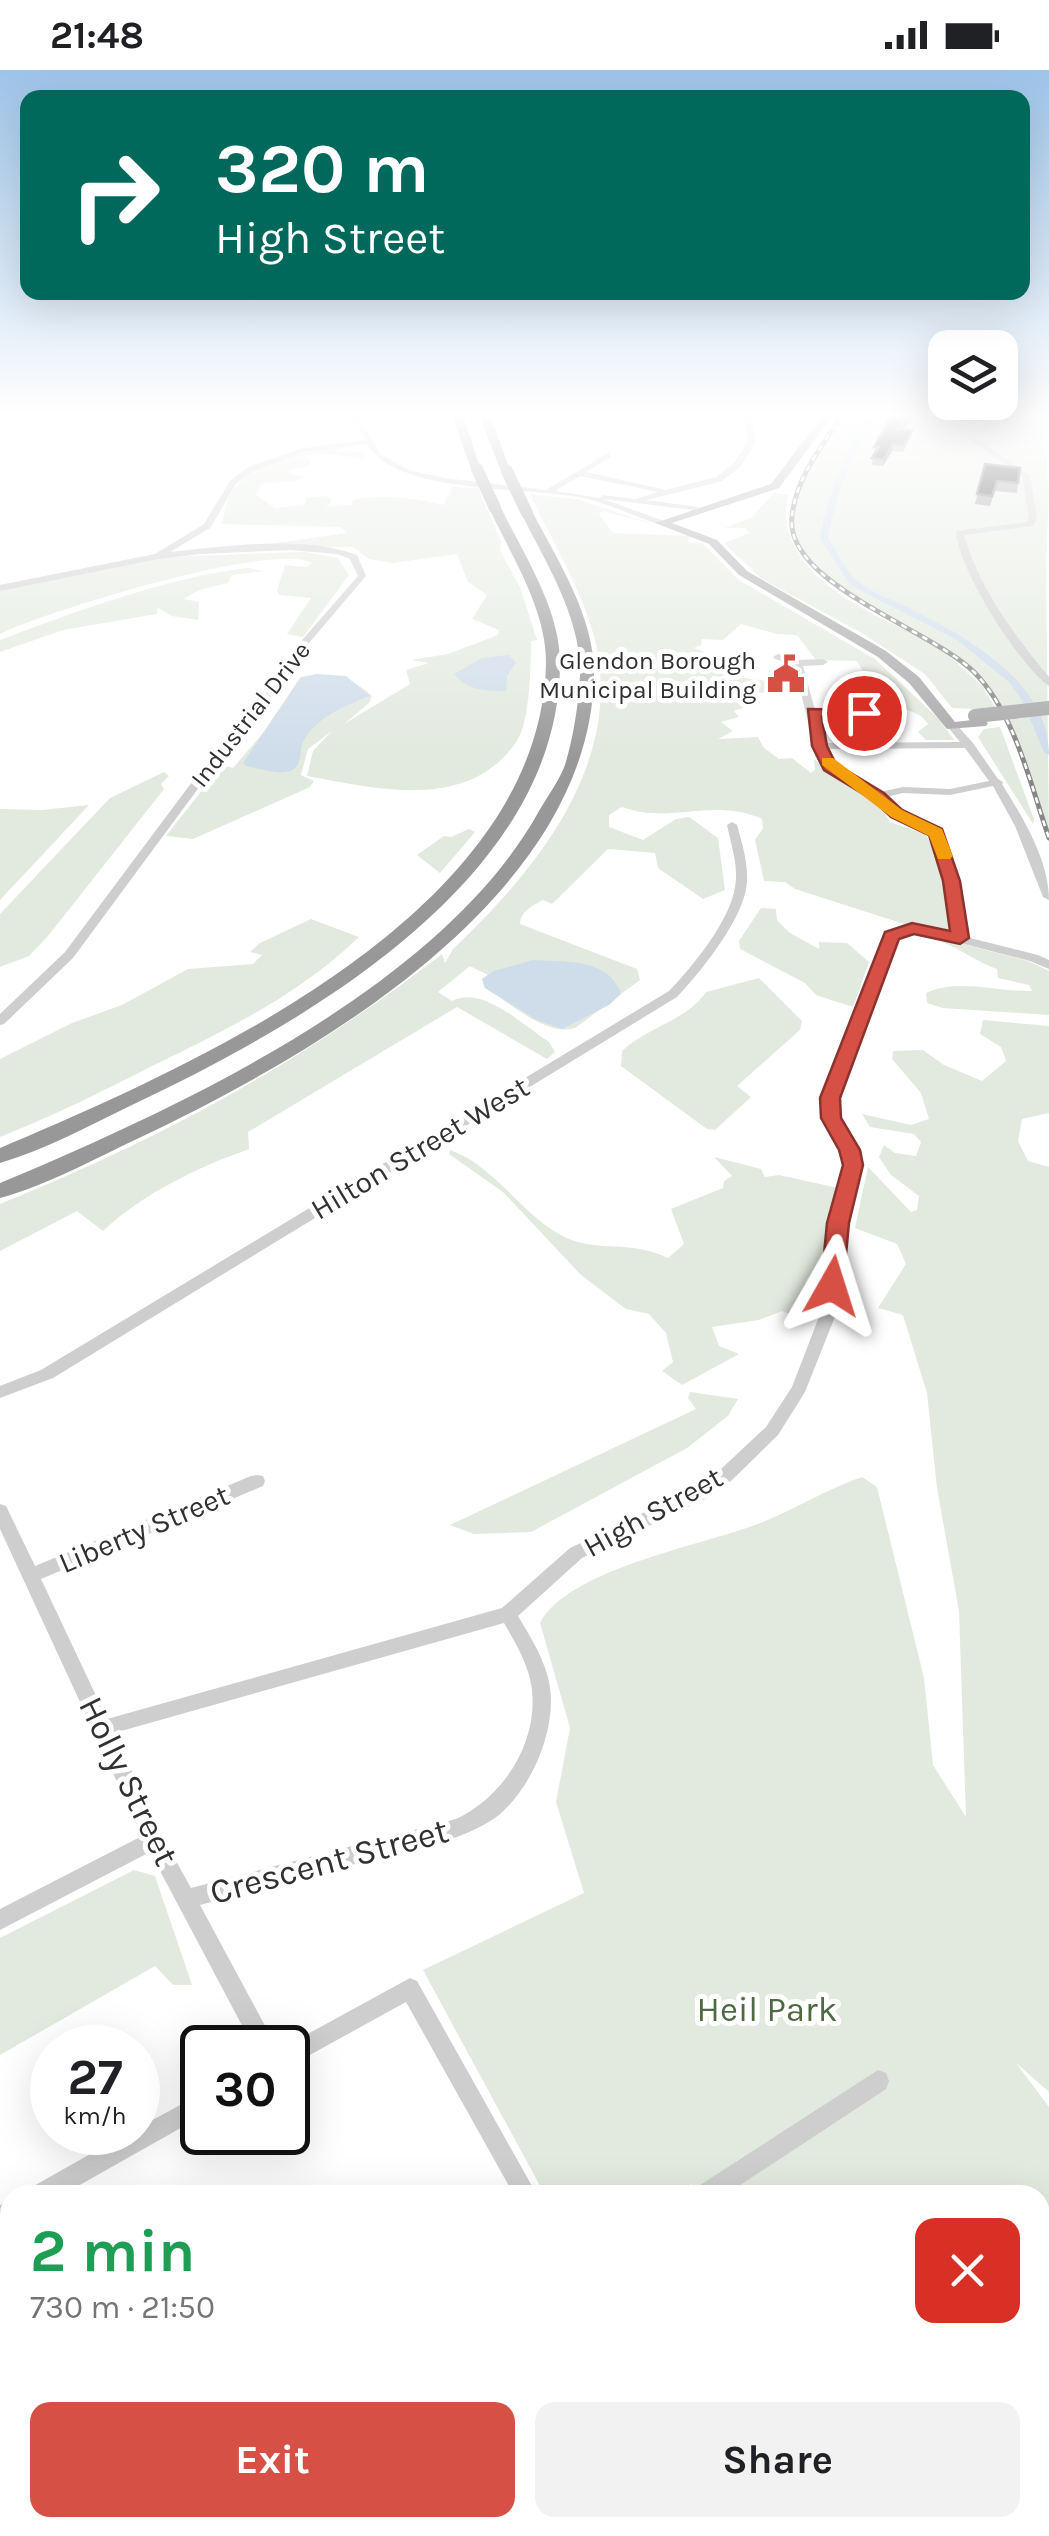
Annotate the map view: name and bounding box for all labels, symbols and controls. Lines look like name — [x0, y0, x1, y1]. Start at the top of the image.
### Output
text: 21:48 — [50, 13, 144, 58]
text: 320 m — [215, 128, 429, 210]
icon: right — [50, 130, 180, 260]
text: High Street — [215, 212, 445, 264]
map controls — [928, 330, 1018, 420]
button: layers — [928, 330, 1018, 420]
street label: Industrial Drive — [185, 636, 316, 793]
place label: Glendon Borough Municipal Building — [539, 646, 756, 704]
public building icon: Glendon Borough Municipal Building — [765, 653, 807, 695]
pin — [822, 671, 907, 756]
icon: arrive — [837, 686, 892, 741]
street label: Hilton Street West — [304, 1069, 536, 1227]
position arrow — [780, 1234, 884, 1338]
street label: High Street — [577, 1459, 729, 1565]
street label: Liberty Street — [53, 1477, 235, 1581]
street label: Holly Street — [70, 1690, 187, 1872]
street label: Crescent Street — [205, 1810, 453, 1913]
park label: Heil Park — [697, 1989, 837, 2030]
speed limit sign: 30 — [180, 2025, 310, 2155]
text: 27 — [67, 2048, 123, 2107]
text: km/h — [63, 2101, 127, 2130]
text: 2 min — [30, 2216, 195, 2286]
button: close — [915, 2218, 1020, 2323]
text: 730 m · 21:50 — [30, 2289, 215, 2326]
button: Exit — [30, 2402, 515, 2517]
button: Share — [535, 2402, 1020, 2517]

